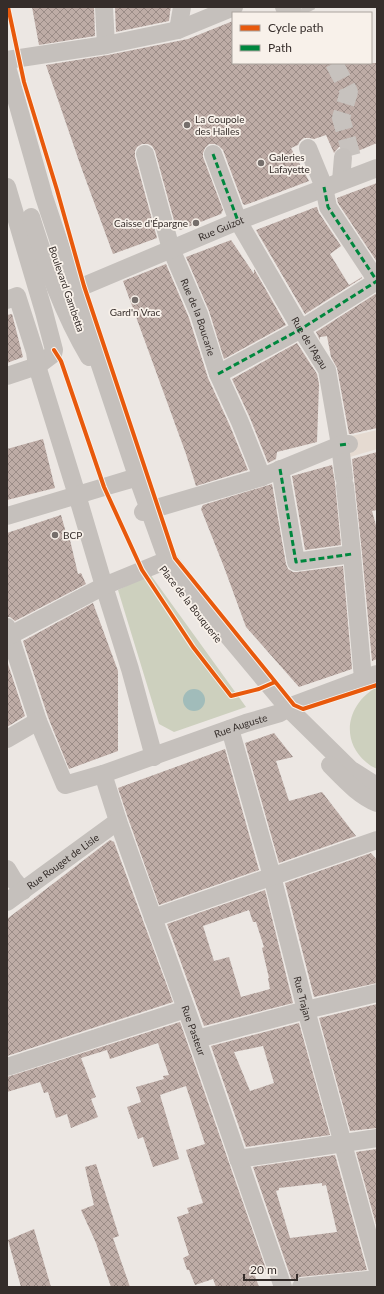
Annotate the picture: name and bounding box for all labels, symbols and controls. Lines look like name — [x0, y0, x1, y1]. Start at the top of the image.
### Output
legend — [232, 12, 372, 64]
text: Cycle path — [268, 20, 323, 35]
text: Path — [268, 40, 292, 55]
place label: La Coupole des Halles — [195, 113, 244, 137]
marker: La Coupole des Halles — [182, 120, 192, 130]
place label: Galeries Lafayette — [269, 151, 310, 175]
marker: Galeries Lafayette — [256, 158, 266, 168]
street label: Rue Guizot — [196, 213, 246, 243]
place label: Caisse d'Épargne — [114, 217, 188, 229]
marker: Caisse d'Épargne — [191, 218, 201, 228]
street label: Boulevard Gambetta — [47, 245, 87, 333]
street label: Rue de la Boucarie — [178, 277, 218, 357]
marker: Gard'n Vrac — [130, 295, 140, 305]
place label: Gard'n Vrac — [110, 306, 161, 318]
street label: Rue de l'Agau — [289, 315, 331, 371]
place label: BCP — [63, 529, 82, 541]
marker: BCP — [50, 530, 60, 540]
street label: Place de la Bouquerie — [157, 563, 225, 645]
street label: Rue Auguste — [212, 711, 269, 740]
street label: Rue Rouget de Lisle — [24, 831, 101, 892]
street label: Rue Trajan — [292, 975, 315, 1022]
street label: Rue Pasteur — [179, 1004, 208, 1058]
scale bar — [244, 1256, 297, 1282]
text: 20 m — [250, 1262, 277, 1277]

